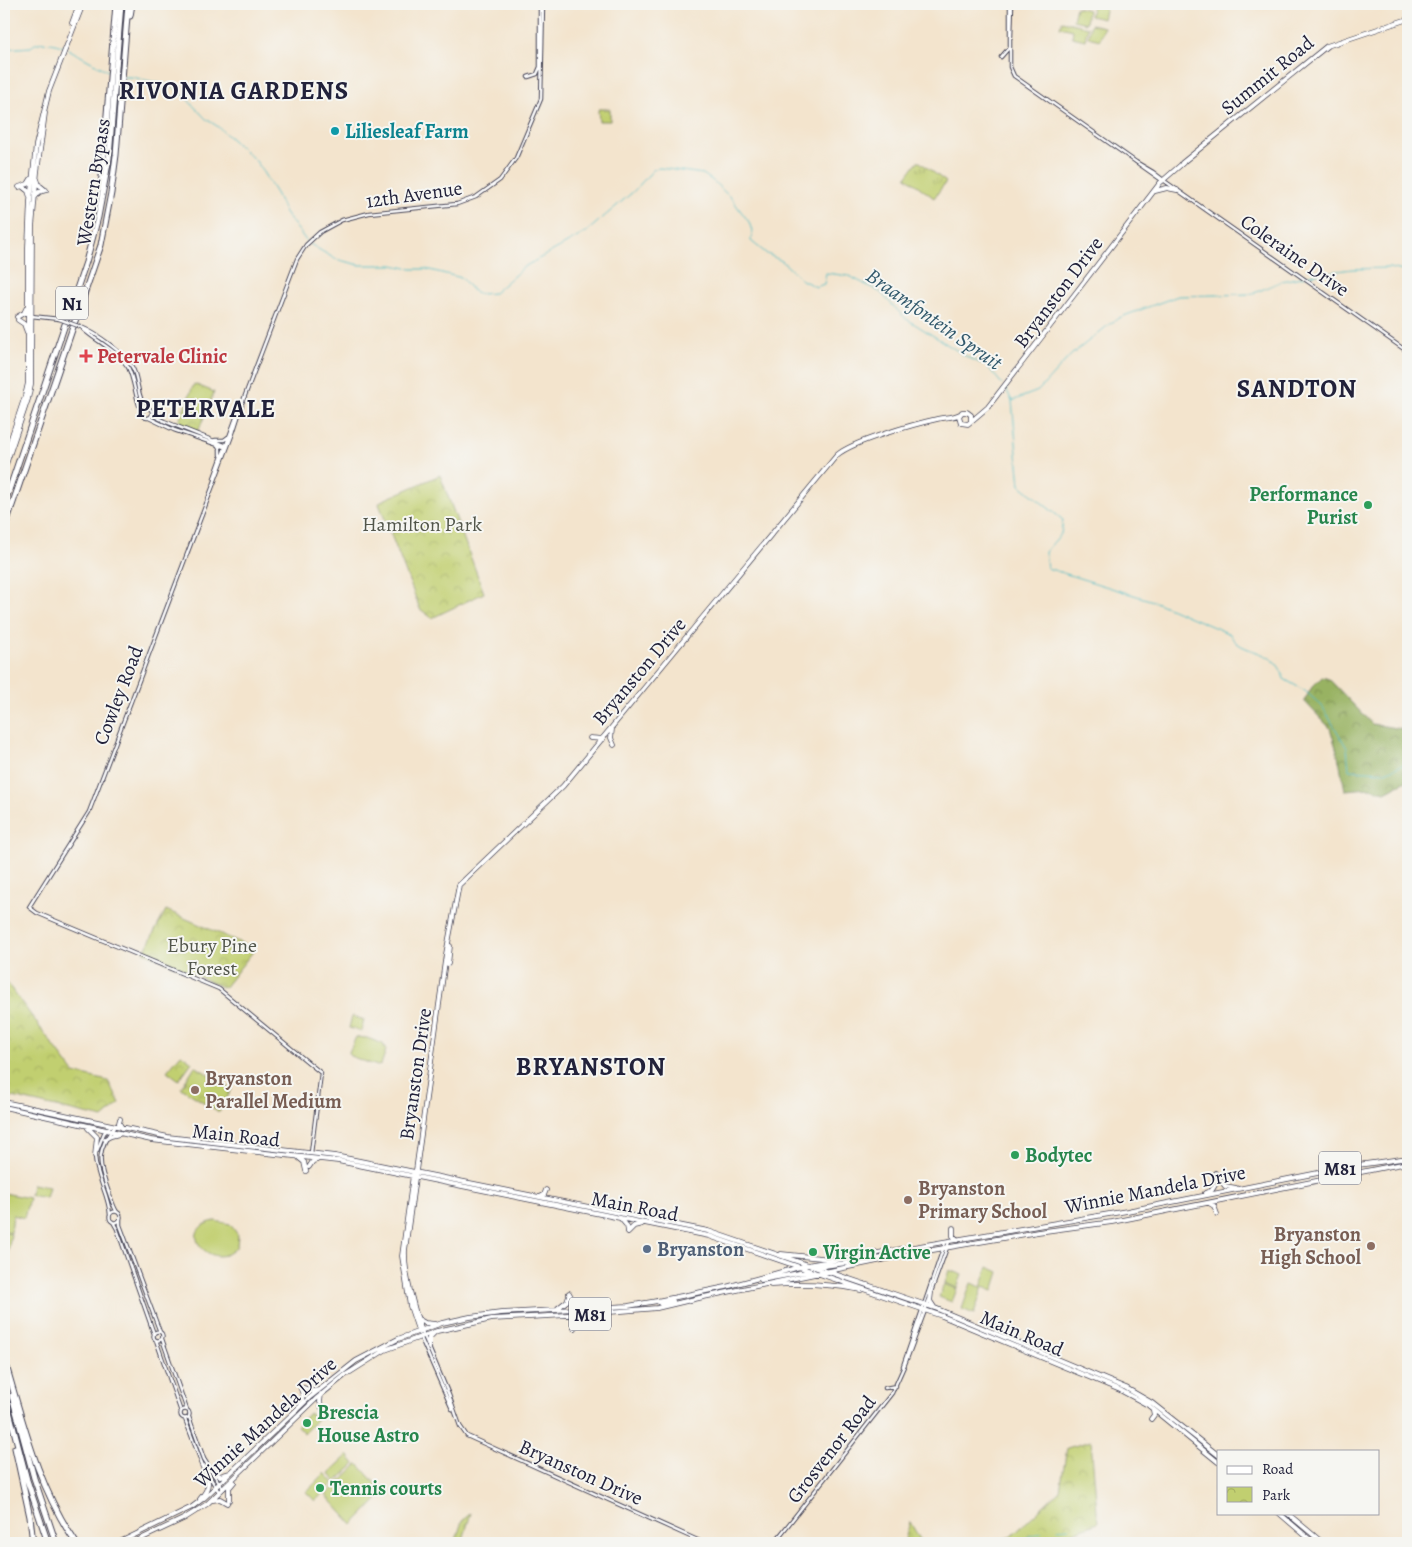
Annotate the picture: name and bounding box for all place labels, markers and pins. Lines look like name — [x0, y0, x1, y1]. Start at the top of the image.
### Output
place label: Liliesleaf Farm — [345, 118, 469, 145]
marker: Liliesleaf Farm — [329, 125, 341, 137]
place label: Petervale Clinic — [97, 343, 227, 370]
marker: Petervale Clinic — [79, 349, 93, 363]
place label: Performance Purist — [1249, 481, 1358, 531]
marker: Performance Purist — [1362, 499, 1374, 511]
place label: Bryanston Parallel Medium — [205, 1065, 342, 1115]
marker: Bryanston Parallel Medium — [189, 1084, 201, 1096]
place label: Bodytec — [1025, 1142, 1092, 1169]
marker: Bodytec — [1009, 1149, 1021, 1161]
place label: Bryanston Primary School — [918, 1175, 1048, 1225]
marker: Bryanston Primary School — [902, 1194, 914, 1206]
place label: Bryanston High School — [1260, 1221, 1362, 1271]
place label: Bryanston — [657, 1236, 744, 1263]
place label: Virgin Active — [822, 1239, 931, 1266]
marker: Bryanston High School — [1365, 1240, 1377, 1252]
marker: Bryanston — [641, 1243, 653, 1255]
marker: Virgin Active — [807, 1246, 819, 1258]
place label: Brescia House Astro — [317, 1399, 419, 1449]
marker: Brescia House Astro — [301, 1417, 313, 1429]
place label: Tennis courts — [330, 1475, 442, 1502]
marker: Tennis courts — [314, 1482, 326, 1494]

